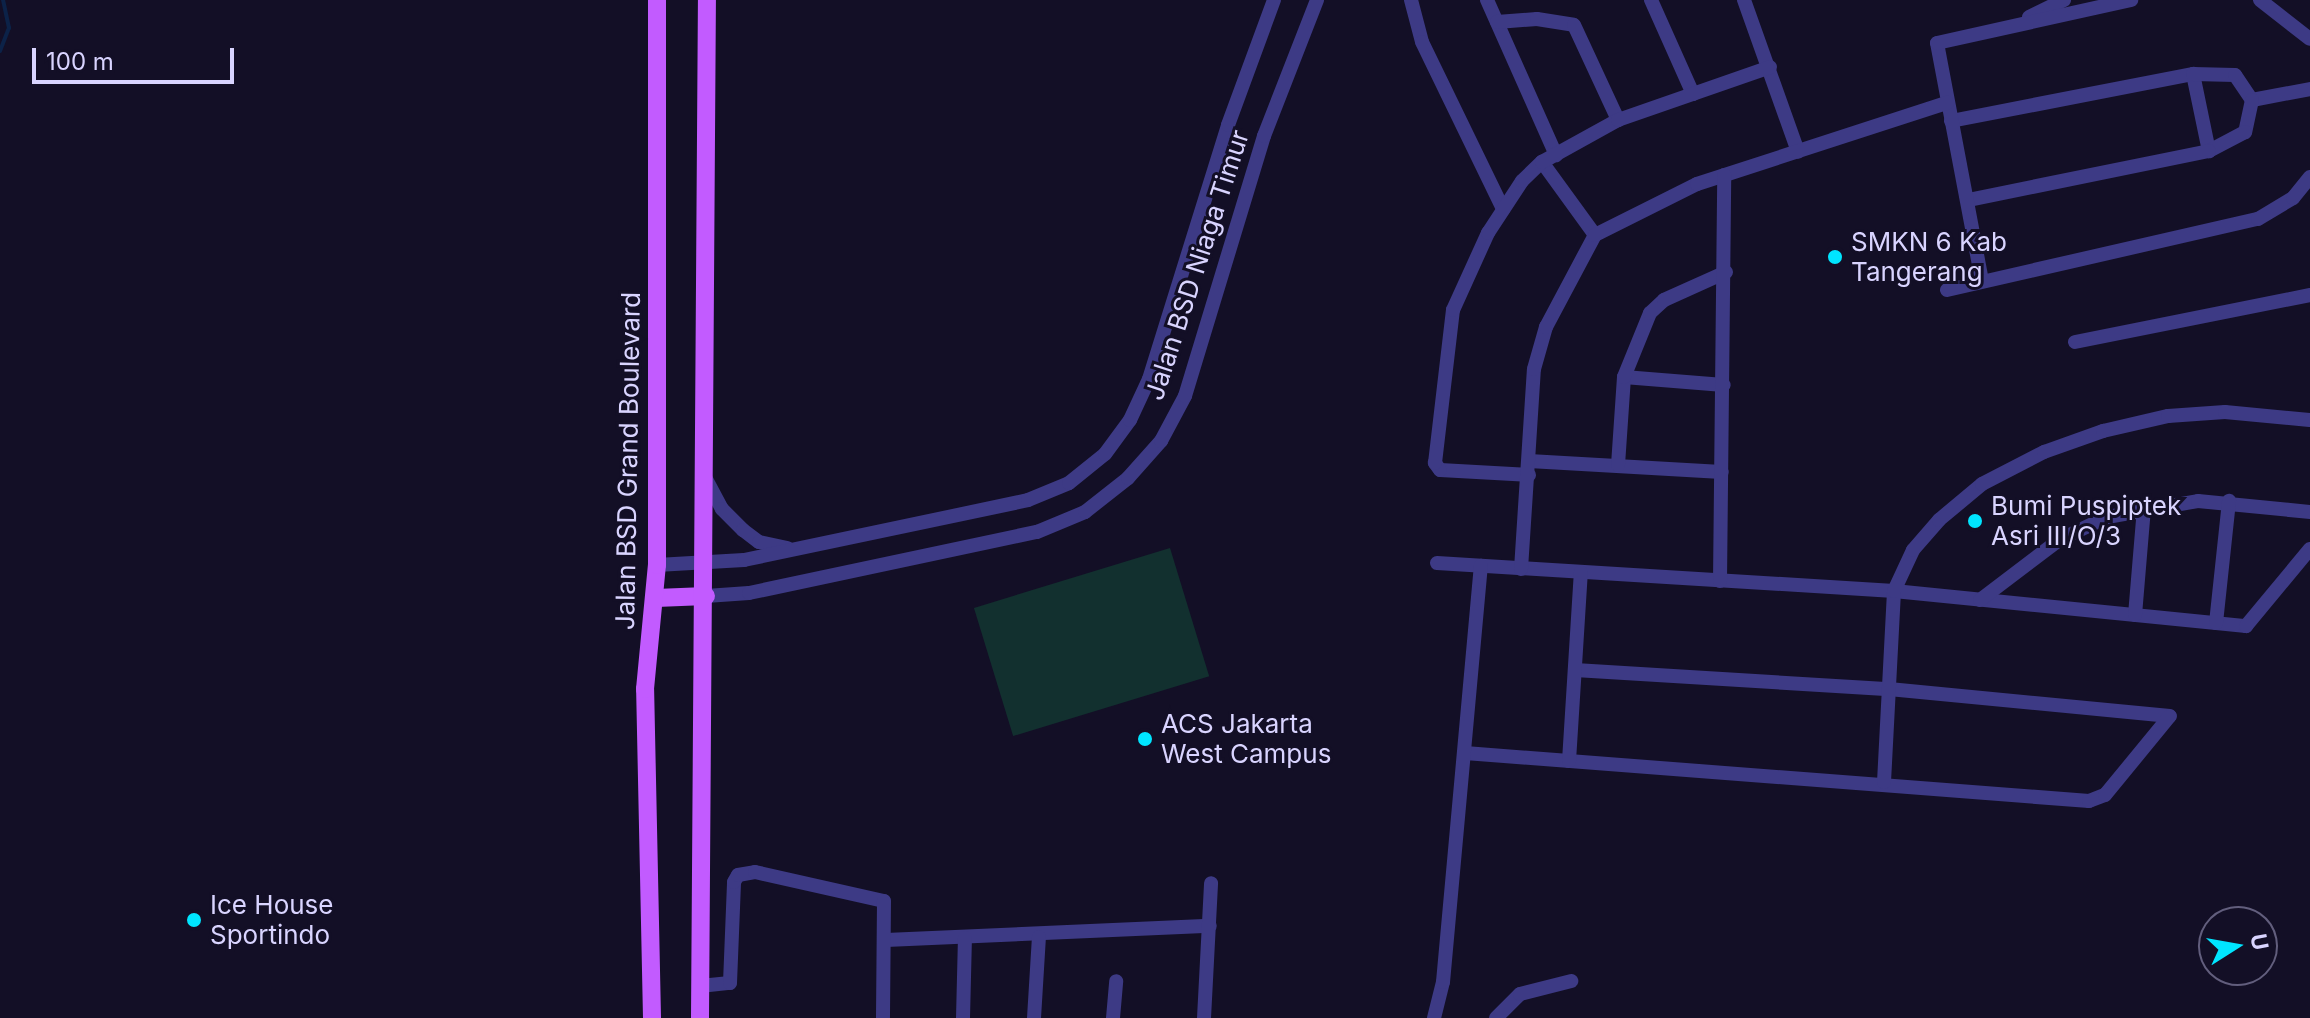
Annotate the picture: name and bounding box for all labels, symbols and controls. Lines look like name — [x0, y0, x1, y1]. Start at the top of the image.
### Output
scale bar — [36, 32, 238, 82]
text: 100 m — [46, 47, 114, 76]
street label: Jalan BSD Niaga Timur — [1139, 126, 1255, 404]
place label: SMKN 6 Kab Tangerang — [1851, 226, 2007, 288]
marker: SMKN 6 Kab Tangerang — [1826, 248, 1844, 266]
street label: Jalan BSD Grand Boulevard — [609, 292, 647, 630]
place label: Bumi Puspiptek Asri III/O/3 — [1991, 490, 2181, 552]
marker: Bumi Puspiptek Asri III/O/3 — [1966, 512, 1984, 530]
place label: ACS Jakarta West Campus — [1161, 708, 1331, 770]
marker: ACS Jakarta West Campus — [1136, 730, 1154, 748]
place label: Ice House Sportindo — [210, 889, 333, 950]
north arrow — [2198, 906, 2278, 986]
marker: Ice House Sportindo — [185, 911, 203, 929]
text: U — [2245, 931, 2274, 952]

